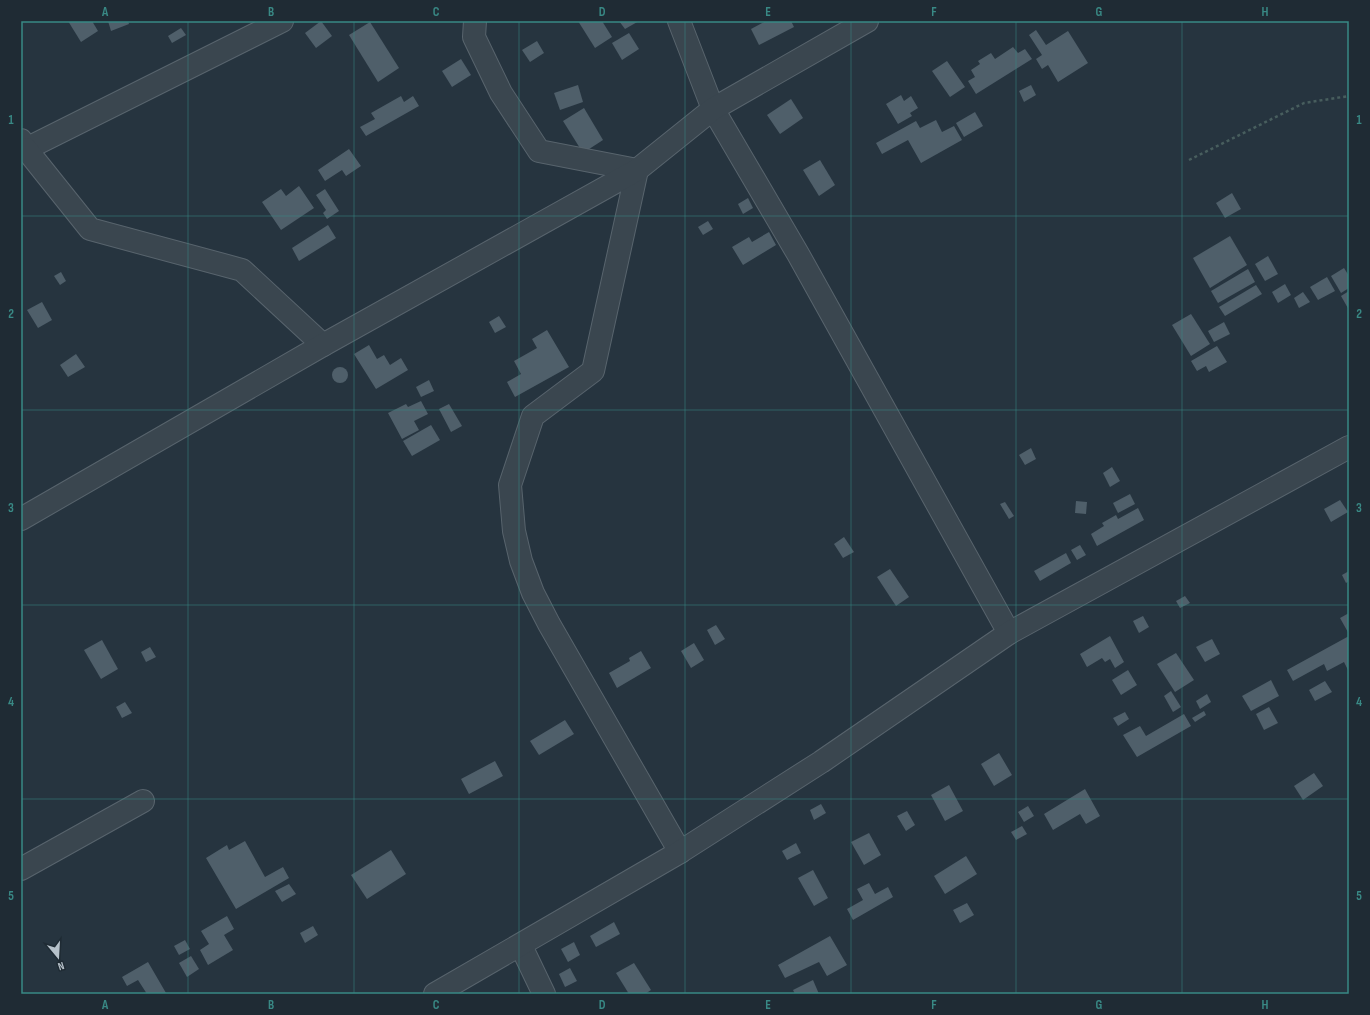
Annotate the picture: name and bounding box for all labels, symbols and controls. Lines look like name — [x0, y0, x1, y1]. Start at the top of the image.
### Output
text: A — [101, 4, 109, 20]
text: B — [268, 4, 274, 20]
text: C — [433, 4, 440, 20]
text: D — [599, 4, 606, 20]
text: E — [765, 4, 771, 20]
text: F — [931, 4, 937, 20]
text: G — [1096, 4, 1103, 20]
text: H — [1262, 4, 1269, 20]
text: 1 — [8, 112, 14, 128]
text: 1 — [1356, 112, 1362, 128]
text: 2 — [8, 306, 14, 322]
text: 2 — [1356, 306, 1362, 322]
text: 3 — [8, 500, 14, 516]
text: 3 — [1356, 500, 1362, 516]
text: 4 — [8, 694, 14, 710]
text: 4 — [1356, 694, 1362, 710]
text: 5 — [8, 888, 14, 904]
text: 5 — [1356, 888, 1362, 904]
north arrow — [38, 937, 78, 977]
text: N — [56, 959, 66, 973]
text: A — [101, 997, 109, 1013]
text: B — [268, 997, 274, 1013]
text: C — [433, 997, 440, 1013]
text: D — [599, 997, 606, 1013]
text: E — [765, 997, 771, 1013]
text: F — [931, 997, 937, 1013]
text: G — [1096, 997, 1103, 1013]
text: H — [1262, 997, 1269, 1013]

